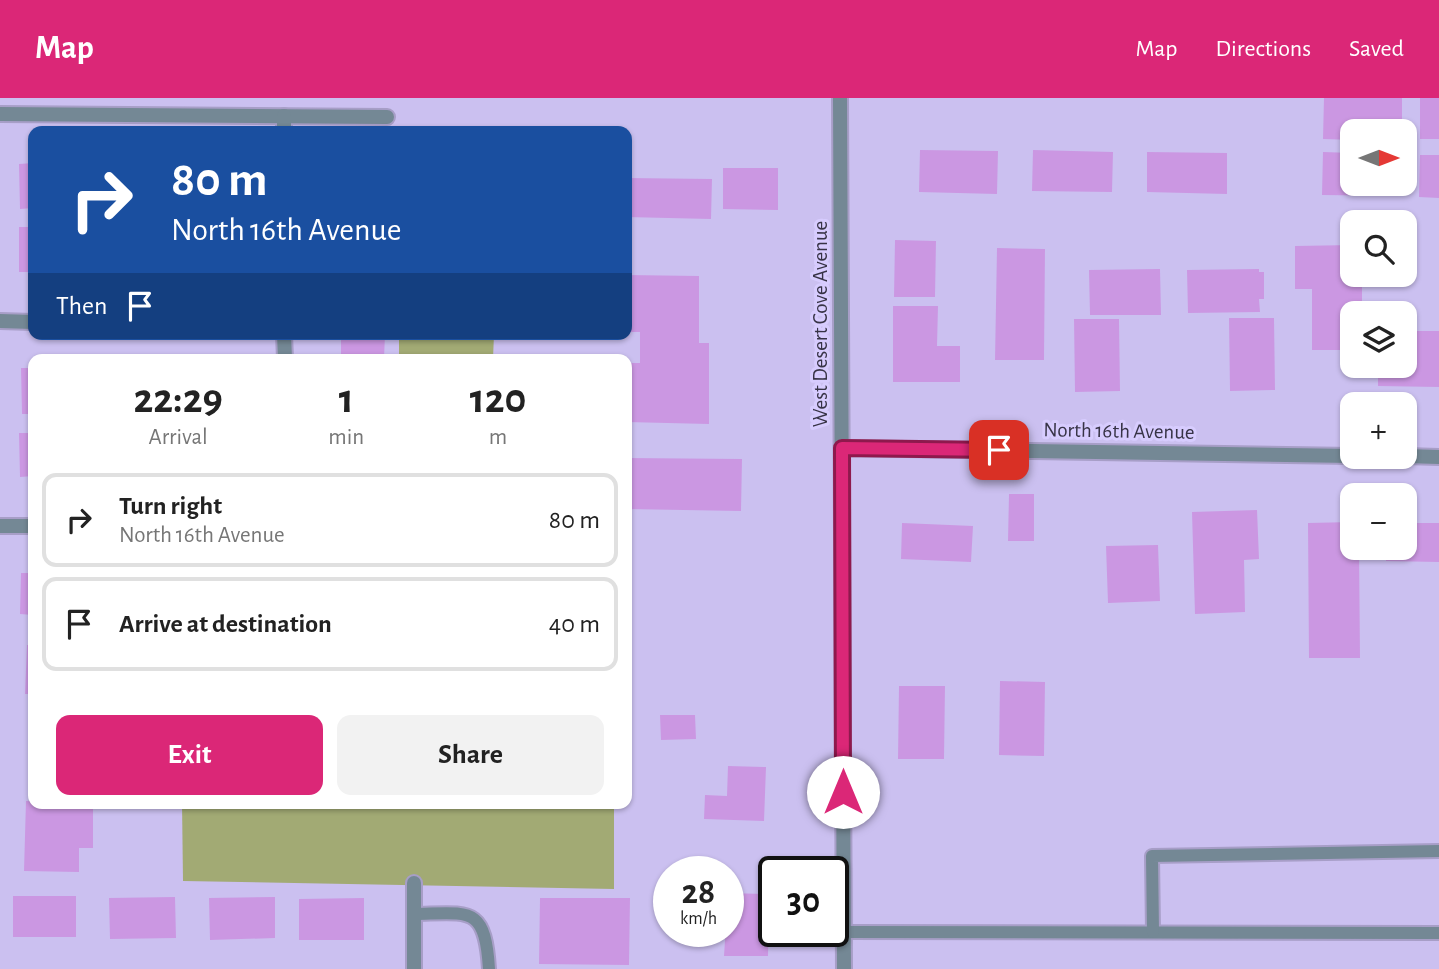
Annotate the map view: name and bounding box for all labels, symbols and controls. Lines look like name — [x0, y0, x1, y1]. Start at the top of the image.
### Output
text: Map — [35, 32, 94, 65]
text: Map — [1135, 37, 1177, 61]
text: Directions — [1215, 37, 1311, 61]
text: Saved — [1349, 37, 1404, 61]
north arrow — [1340, 119, 1418, 196]
map controls — [1340, 119, 1417, 560]
icon: right — [56, 154, 147, 245]
text: 80 m — [171, 156, 268, 205]
button: search — [1340, 210, 1417, 287]
text: North 16th Avenue — [171, 214, 402, 246]
street label: West Desert Cove Avenue — [810, 221, 831, 427]
icon: arrive — [121, 287, 159, 325]
text: Then — [56, 293, 107, 319]
button: layers — [1340, 301, 1417, 378]
text: 22:29 — [134, 378, 223, 420]
text: 1 — [339, 378, 354, 420]
text: 120 — [470, 378, 526, 420]
button: + — [1340, 392, 1417, 469]
street label: North 16th Avenue — [1043, 419, 1195, 443]
pin — [969, 420, 1029, 480]
text: Arrival — [149, 426, 208, 449]
text: min — [328, 426, 364, 449]
text: m — [489, 426, 507, 449]
icon: arrive — [980, 431, 1018, 469]
button: − — [1340, 483, 1417, 560]
text: Turn right — [119, 493, 222, 519]
icon: right — [60, 501, 98, 539]
text: 80 m — [549, 507, 600, 533]
text: North 16th Avenue — [119, 524, 285, 547]
icon: arrive — [60, 605, 98, 643]
text: Arrive at destination — [119, 611, 332, 637]
text: 40 m — [549, 611, 600, 637]
button: Exit — [56, 715, 323, 795]
button: Share — [337, 715, 604, 795]
position arrow — [806, 755, 880, 829]
speed limit sign: 30 — [758, 856, 849, 947]
text: 28 — [682, 875, 715, 910]
text: km/h — [680, 910, 717, 928]

